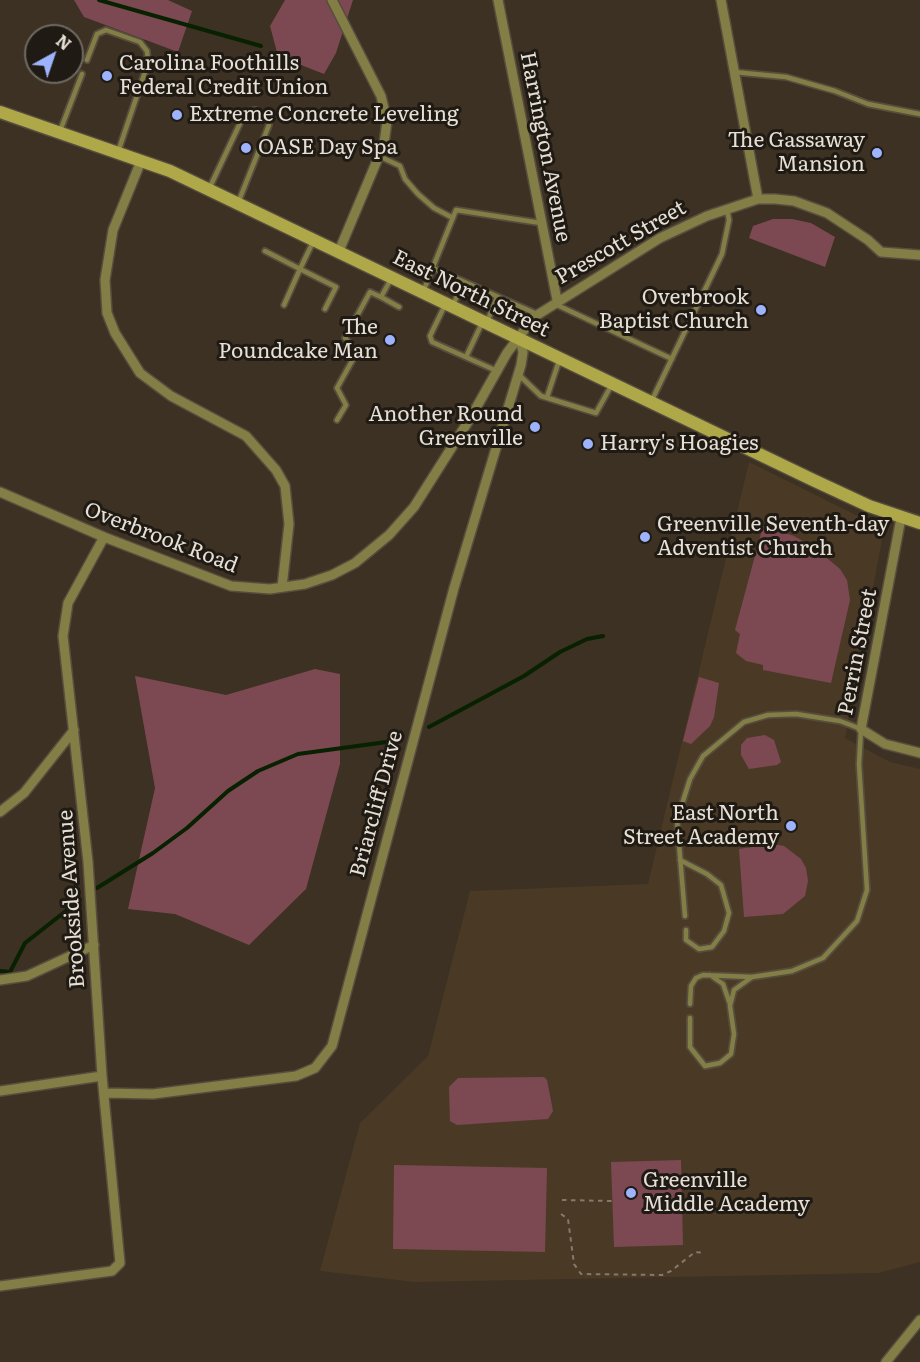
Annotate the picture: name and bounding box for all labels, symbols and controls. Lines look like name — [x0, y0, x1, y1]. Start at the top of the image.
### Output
north arrow — [24, 24, 84, 84]
text: N — [51, 28, 77, 55]
street label: Harrington Avenue — [514, 50, 576, 244]
place label: Carolina Foothills Federal Credit Union — [119, 51, 328, 101]
marker: Carolina Foothills Federal Credit Union — [100, 69, 114, 83]
place label: Extreme Concrete Leveling — [189, 102, 459, 128]
marker: Extreme Concrete Leveling — [170, 108, 184, 122]
place label: The Gassaway Mansion — [728, 128, 865, 178]
place label: OASE Day Spa — [258, 135, 398, 161]
marker: OASE Day Spa — [239, 141, 253, 155]
marker: The Gassaway Mansion — [870, 146, 884, 160]
street label: Prescott Street — [551, 196, 691, 290]
street label: East North Street — [388, 245, 554, 343]
place label: Overbrook Baptist Church — [599, 285, 749, 335]
marker: Overbrook Baptist Church — [754, 303, 768, 317]
place label: The Poundcake Man — [218, 315, 378, 365]
marker: The Poundcake Man — [383, 333, 397, 347]
place label: Another Round Greenville — [368, 402, 523, 452]
marker: Another Round Greenville — [528, 420, 542, 434]
place label: Harry's Hoagies — [600, 431, 759, 457]
marker: Harry's Hoagies — [581, 437, 595, 451]
street label: Overbrook Road — [81, 497, 241, 579]
place label: Greenville Seventh-day Adventist Church — [657, 512, 889, 562]
marker: Greenville Seventh-day Adventist Church — [638, 530, 652, 544]
street label: Perrin Street — [833, 587, 883, 717]
street label: Briarcliff Drive — [345, 728, 409, 880]
place label: East North Street Academy — [623, 801, 779, 851]
street label: Brookside Avenue — [53, 809, 91, 989]
marker: East North Street Academy — [784, 819, 798, 833]
place label: Greenville Middle Academy — [643, 1168, 810, 1218]
marker: Greenville Middle Academy — [624, 1186, 638, 1200]

